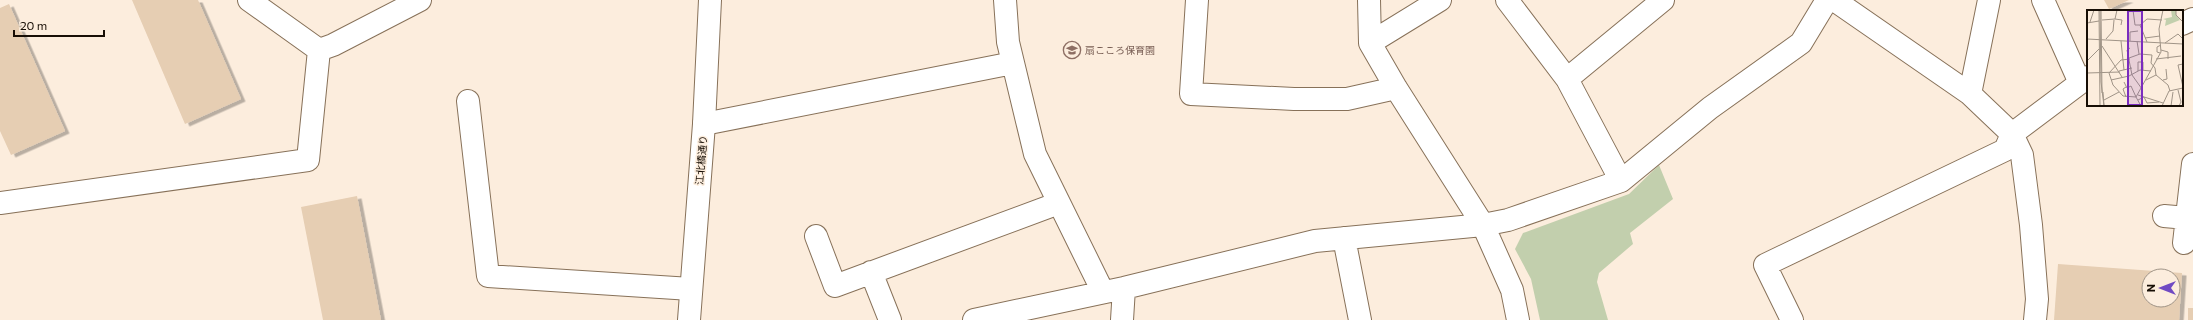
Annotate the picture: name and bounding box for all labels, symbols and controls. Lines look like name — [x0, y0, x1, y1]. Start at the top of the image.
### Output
inset map — [2087, 10, 2183, 106]
scale bar — [14, 12, 104, 38]
text: 20 m — [20, 18, 47, 32]
school or university icon: 扇こころ保育園 — [1062, 40, 1082, 60]
place label: 扇こころ保育園 — [1085, 44, 1155, 56]
street label: 江北橋通り — [693, 135, 709, 185]
north arrow — [2141, 268, 2181, 308]
text: N — [2144, 284, 2157, 292]

